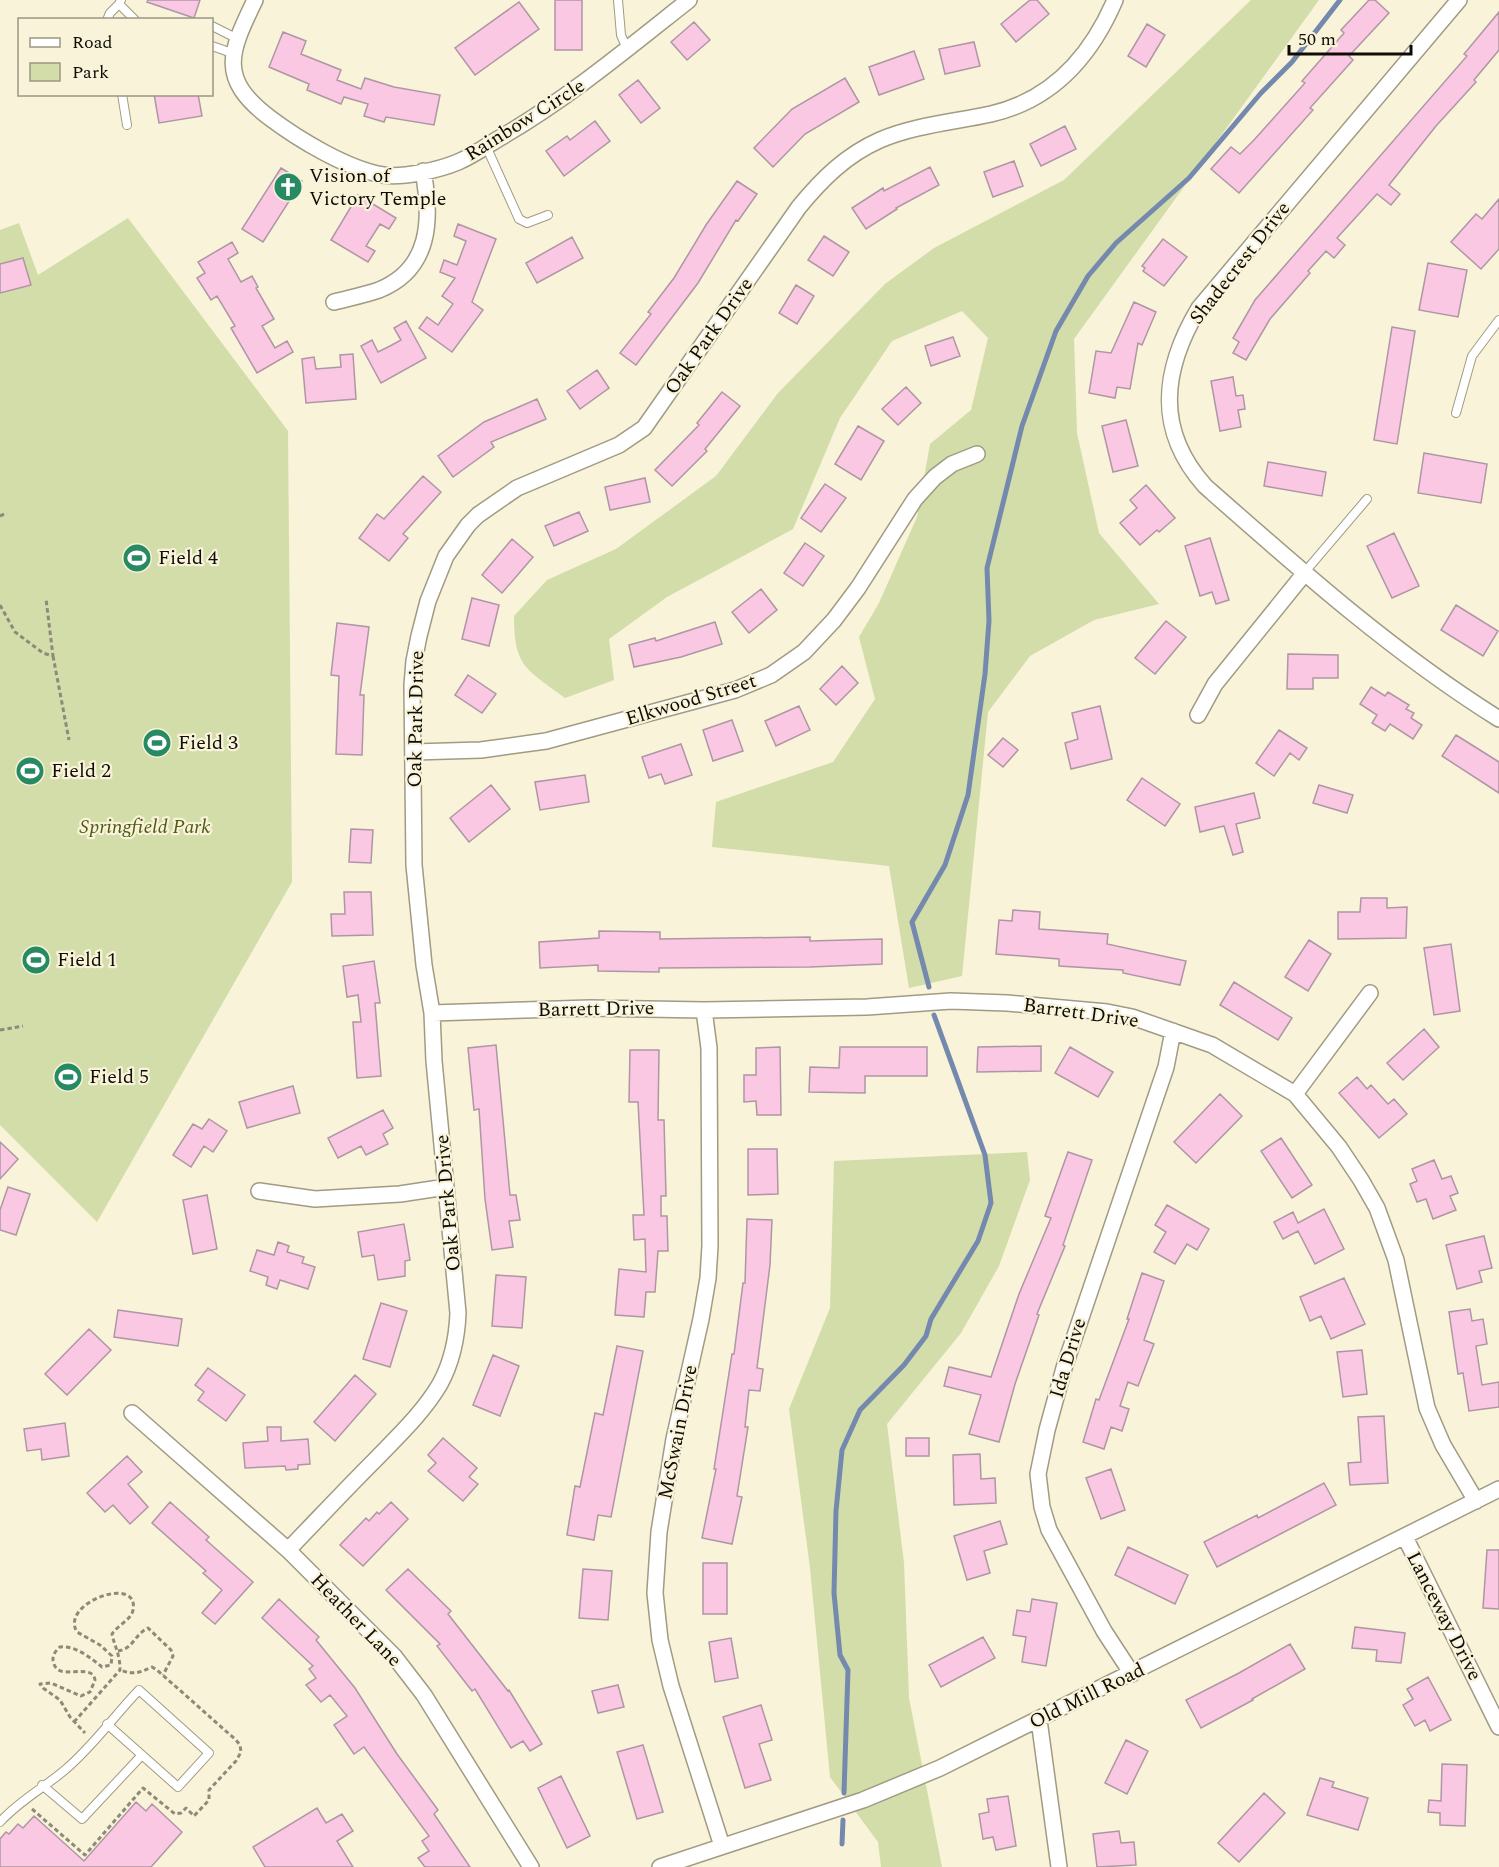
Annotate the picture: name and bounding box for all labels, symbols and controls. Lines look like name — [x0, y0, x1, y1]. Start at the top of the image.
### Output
legend — [18, 18, 213, 96]
scale bar — [1289, 18, 1410, 56]
text: 50 m — [1298, 26, 1336, 53]
text: Road — [72, 29, 113, 56]
text: Park — [72, 59, 109, 86]
street label: Rainbow Circle — [459, 71, 591, 169]
place label: Vision of Victory Temple — [309, 161, 446, 214]
church icon: Vision of Victory Temple — [272, 171, 304, 203]
street label: Shadecrest Drive — [1182, 195, 1298, 331]
street label: Oak Park Drive — [657, 271, 761, 401]
sports icon: Field 4 — [121, 542, 153, 574]
place label: Field 4 — [158, 543, 218, 573]
street label: Oak Park Drive — [400, 650, 432, 788]
street label: Elkwood Street — [622, 666, 760, 734]
sports icon: Field 3 — [141, 727, 173, 759]
place label: Field 3 — [178, 728, 238, 758]
sports icon: Field 2 — [14, 755, 46, 787]
place label: Field 2 — [51, 756, 111, 786]
park label: Springfield Park — [79, 812, 211, 842]
sports icon: Field 1 — [20, 944, 52, 976]
place label: Field 1 — [57, 945, 117, 975]
street label: Barrett Drive — [1021, 990, 1141, 1036]
street label: Barrett Drive — [537, 993, 655, 1025]
sports icon: Field 5 — [52, 1061, 84, 1093]
place label: Field 5 — [89, 1062, 149, 1092]
street label: Oak Park Drive — [427, 1133, 469, 1273]
street label: Ida Drive — [1042, 1314, 1094, 1402]
street label: McSwain Drive — [650, 1362, 706, 1502]
street label: Lanceway Drive — [1398, 1546, 1490, 1686]
street label: Heather Lane — [303, 1566, 409, 1674]
street label: Old Mill Road — [1024, 1655, 1150, 1737]

